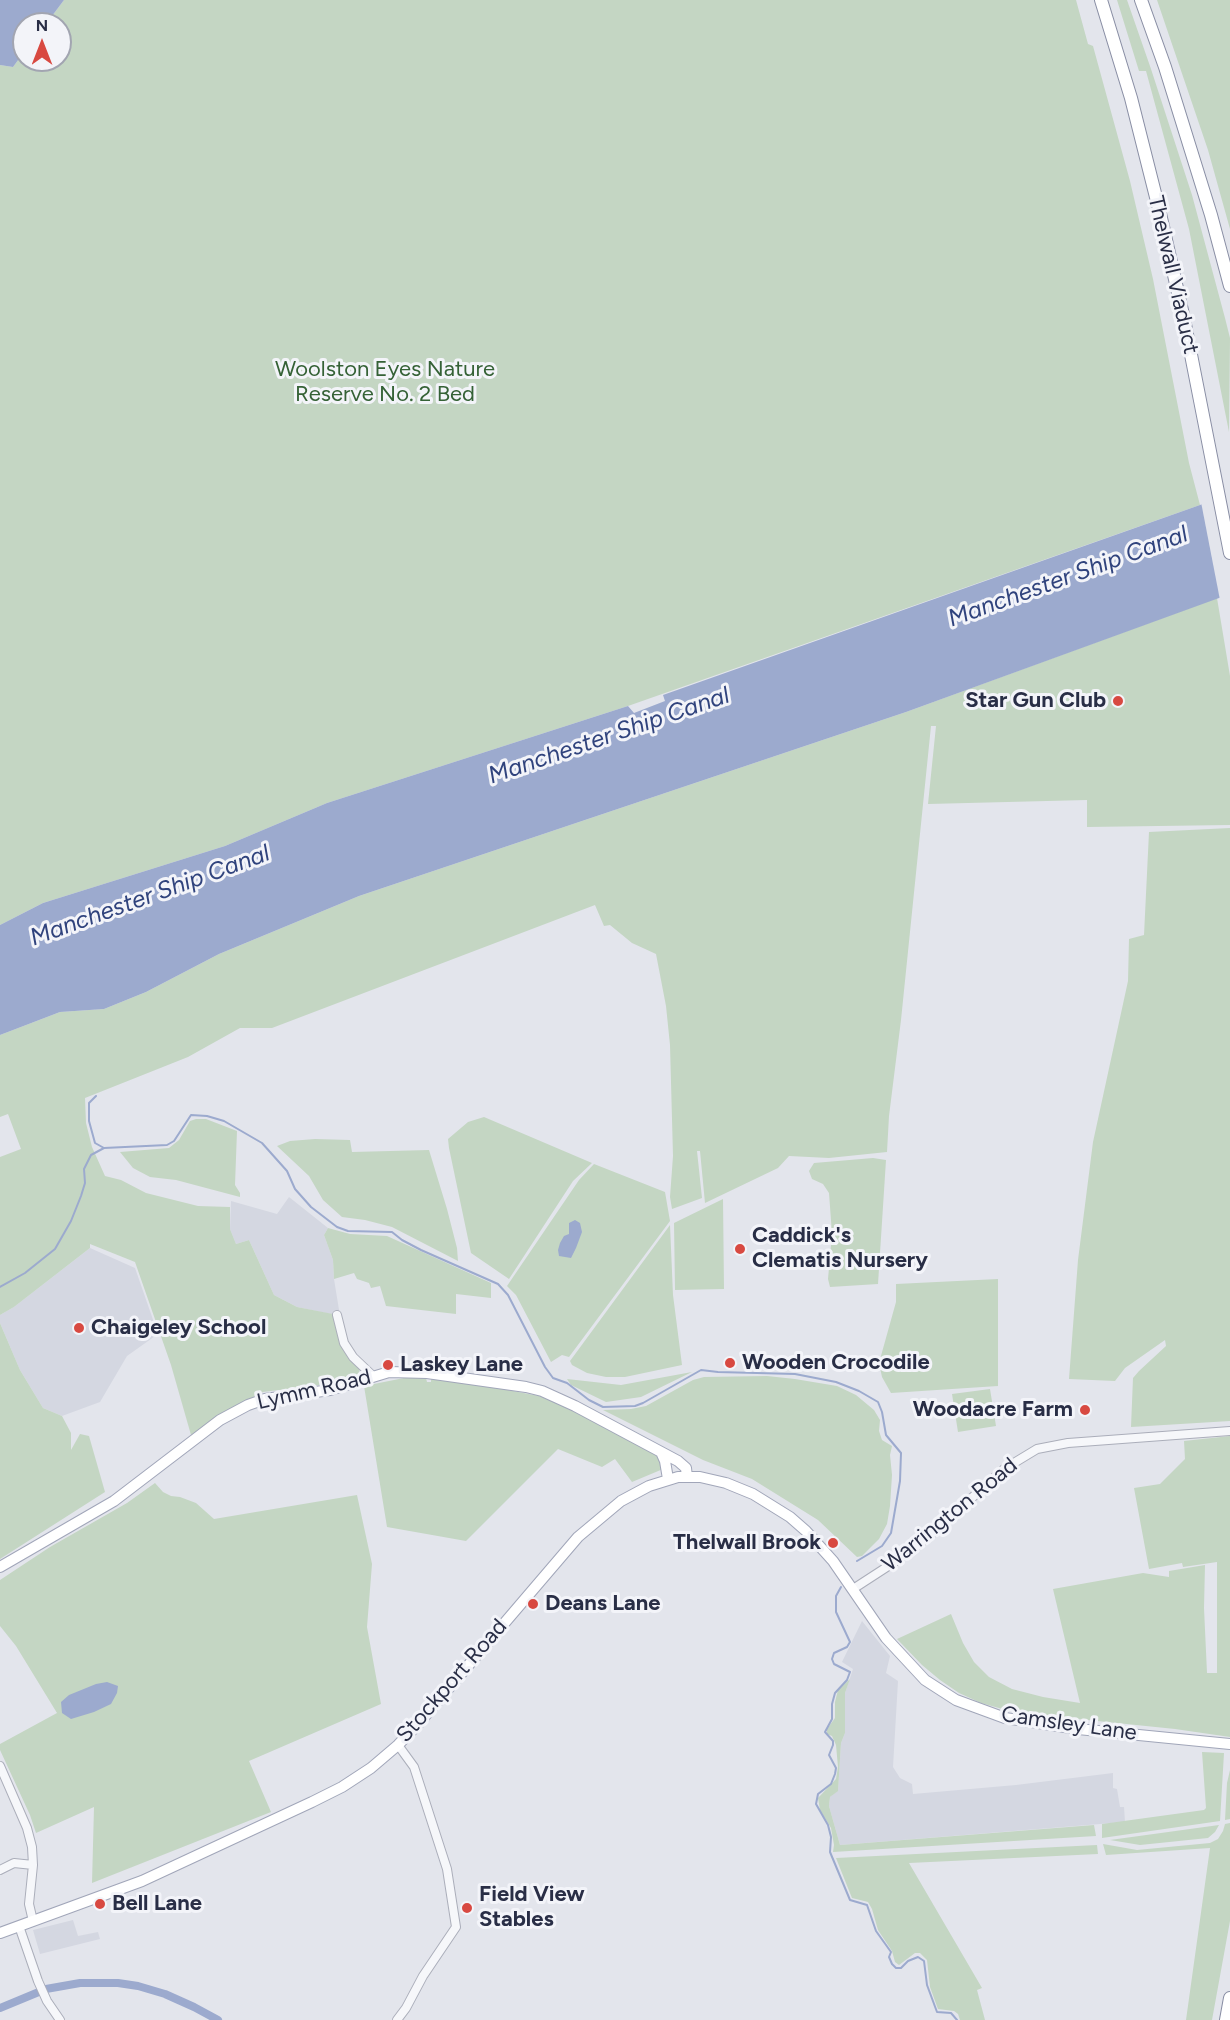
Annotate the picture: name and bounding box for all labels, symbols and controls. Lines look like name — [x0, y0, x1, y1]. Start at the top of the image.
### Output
north arrow — [12, 12, 72, 72]
text: N — [36, 16, 48, 35]
street label: Thelwall Viaduct — [1142, 193, 1204, 357]
park label: Woolston Eyes Nature Reserve No. 2 Bed — [275, 357, 495, 408]
water label: Manchester Ship Canal — [944, 520, 1192, 634]
water label: Manchester Ship Canal — [485, 681, 733, 791]
place label: Star Gun Club — [965, 688, 1106, 714]
marker: Star Gun Club — [1111, 694, 1125, 708]
water label: Manchester Ship Canal — [26, 839, 274, 953]
place label: Caddick's Clematis Nursery — [752, 1223, 928, 1274]
marker: Caddick's Clematis Nursery — [733, 1242, 747, 1256]
place label: Chaigeley School — [91, 1315, 266, 1341]
marker: Chaigeley School — [72, 1321, 86, 1335]
place label: Wooden Crocodile — [742, 1350, 930, 1376]
place label: Laskey Lane — [400, 1352, 523, 1378]
marker: Wooden Crocodile — [723, 1356, 737, 1370]
marker: Laskey Lane — [381, 1358, 395, 1372]
street label: Lymm Road — [254, 1364, 374, 1416]
place label: Woodacre Farm — [913, 1397, 1073, 1423]
marker: Woodacre Farm — [1078, 1403, 1092, 1417]
street label: Warrington Road — [877, 1453, 1023, 1577]
place label: Thelwall Brook — [673, 1530, 821, 1556]
marker: Thelwall Brook — [826, 1536, 840, 1550]
place label: Deans Lane — [545, 1591, 661, 1617]
marker: Deans Lane — [526, 1597, 540, 1611]
street label: Stockport Road — [391, 1614, 513, 1748]
street label: Camsley Lane — [1000, 1701, 1138, 1747]
place label: Field View Stables — [479, 1882, 585, 1934]
place label: Bell Lane — [112, 1891, 202, 1917]
marker: Bell Lane — [93, 1897, 107, 1911]
marker: Field View Stables — [460, 1901, 474, 1915]

